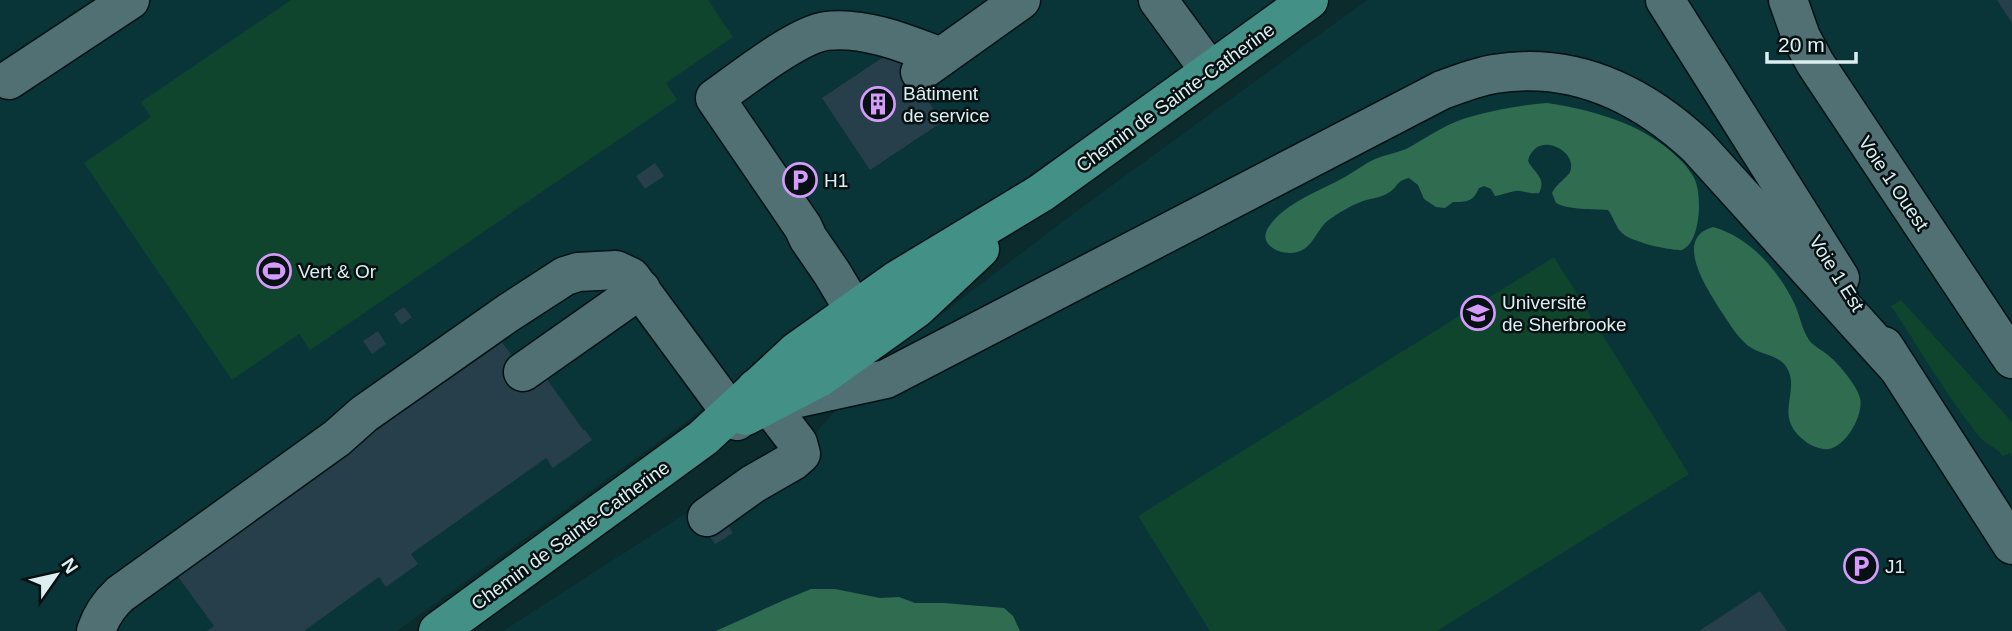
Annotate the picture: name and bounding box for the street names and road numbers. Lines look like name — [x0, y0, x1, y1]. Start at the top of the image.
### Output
street label: Chemin de Sainte-Catherine — [1072, 18, 1278, 176]
street label: Voie 1 Ouest — [1854, 132, 1933, 235]
street label: Voie 1 Est — [1805, 231, 1869, 316]
street label: Chemin de Sainte-Catherine — [467, 456, 673, 614]

